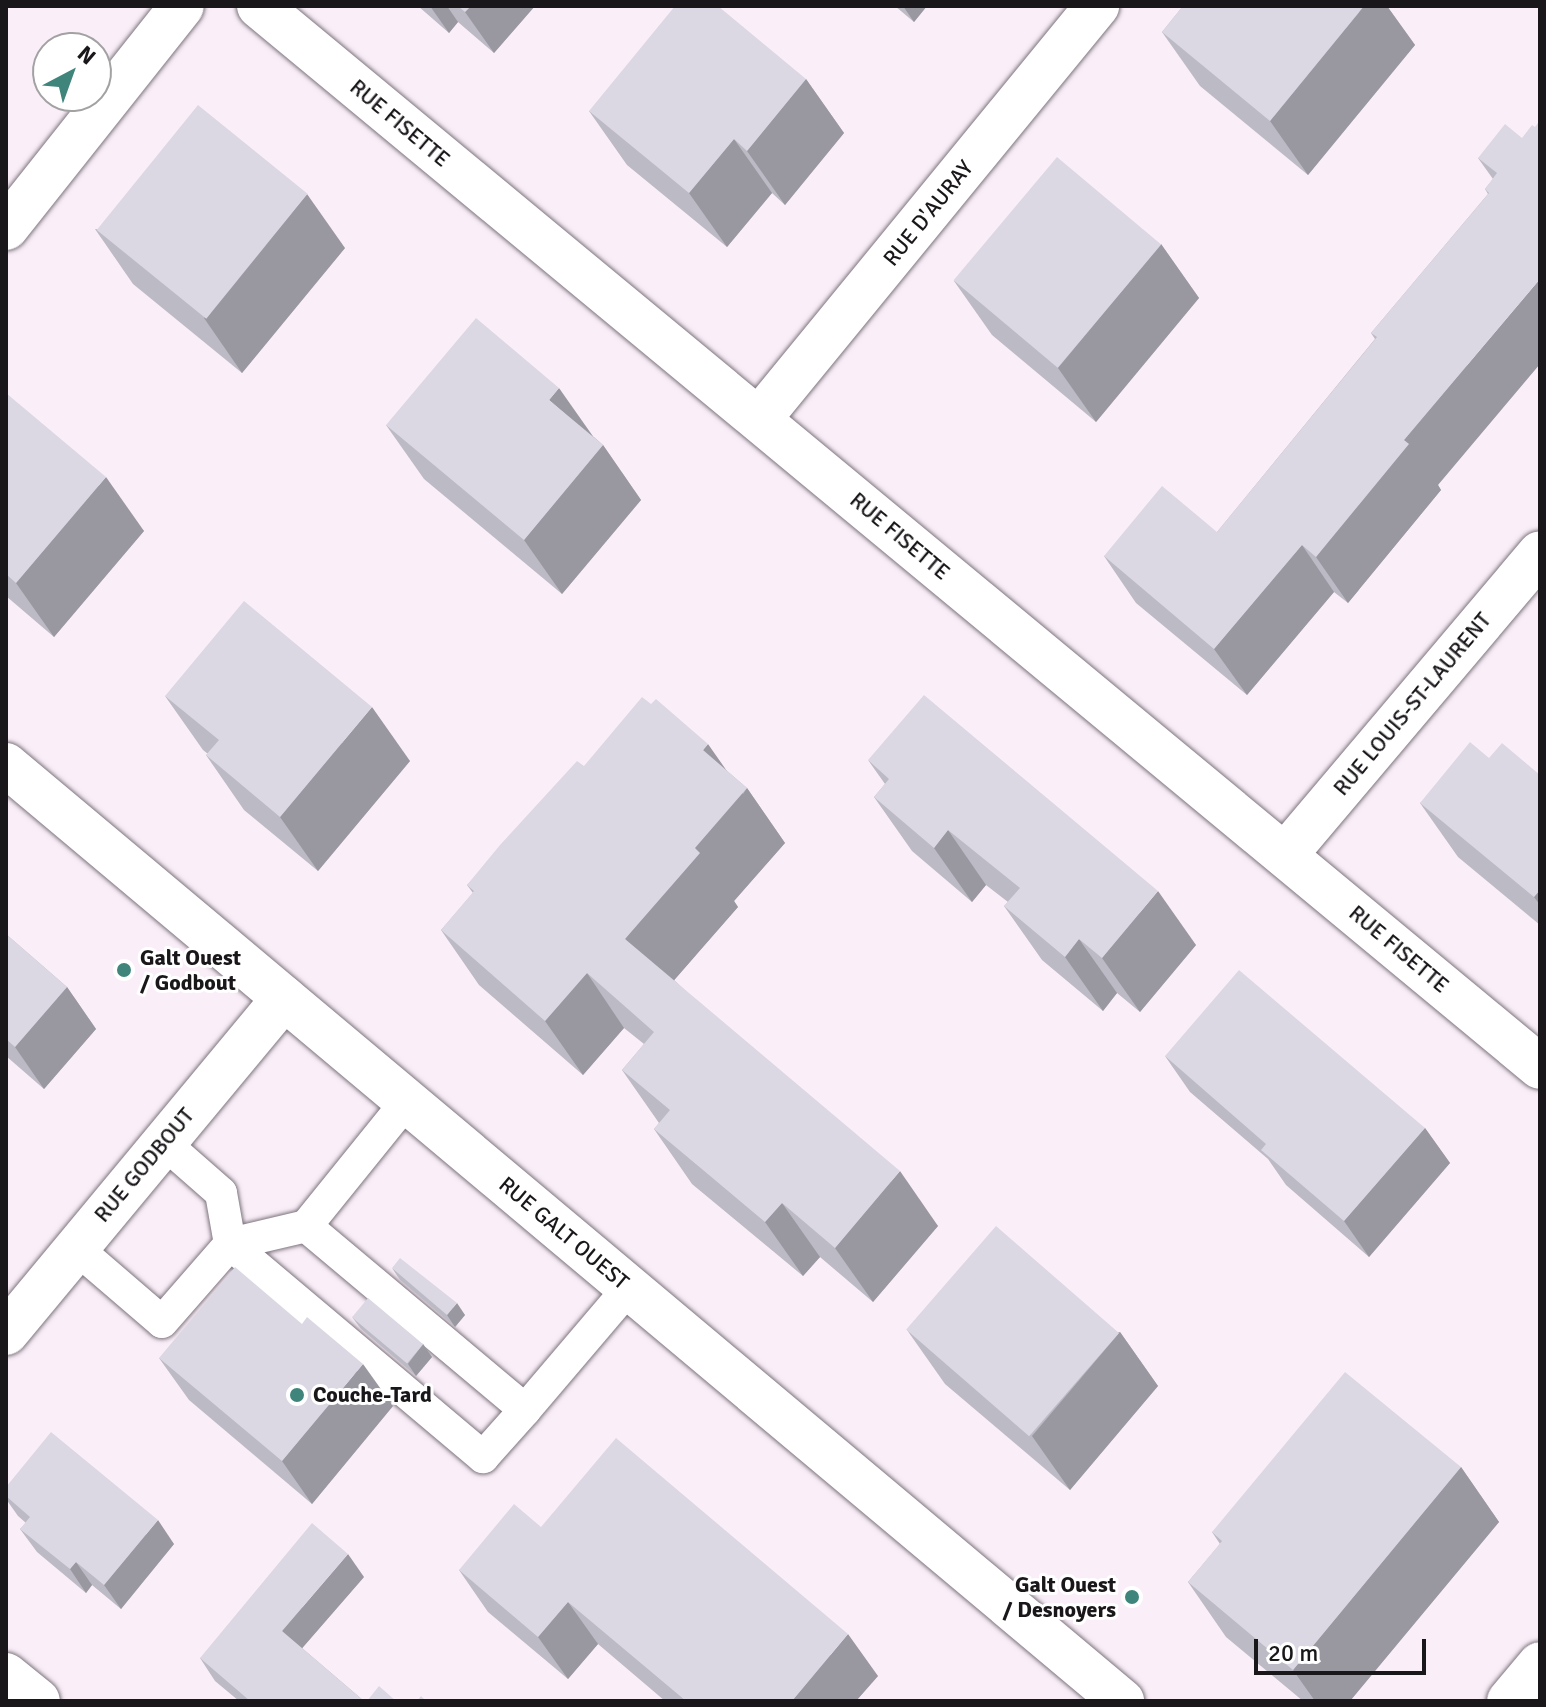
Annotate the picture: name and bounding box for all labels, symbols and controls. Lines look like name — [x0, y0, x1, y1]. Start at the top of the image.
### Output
north arrow — [32, 32, 112, 112]
text: N — [72, 40, 101, 70]
street label: RUE FISETTE — [345, 74, 455, 172]
street label: RUE D'AURAY — [877, 155, 979, 271]
street label: RUE FISETTE — [845, 487, 955, 585]
street label: RUE LOUIS-ST-LAURENT — [1328, 607, 1496, 801]
street label: RUE FISETTE — [1344, 900, 1454, 998]
place label: Galt Ouest / Godbout — [140, 944, 241, 996]
marker: Galt Ouest / Godbout — [115, 961, 133, 979]
street label: RUE GODBOUT — [89, 1103, 199, 1227]
street label: RUE GALT OUEST — [494, 1171, 634, 1295]
place label: Couche-Tard — [313, 1382, 432, 1408]
marker: Couche-Tard — [288, 1386, 306, 1404]
place label: Galt Ouest / Desnoyers — [1002, 1571, 1116, 1622]
marker: Galt Ouest / Desnoyers — [1123, 1588, 1141, 1606]
scale bar — [1258, 1623, 1430, 1673]
text: 20 m — [1268, 1638, 1318, 1668]

